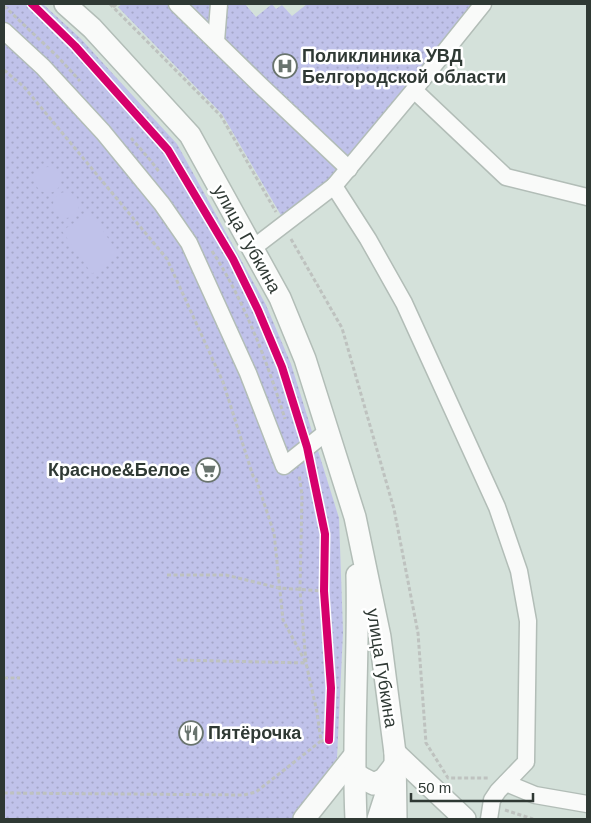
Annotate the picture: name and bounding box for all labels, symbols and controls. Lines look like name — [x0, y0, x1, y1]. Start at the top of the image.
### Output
place label: Поликлиника УВД Белгородской области — [302, 46, 506, 87]
hospital icon: Поликлиника УВД Белгородской области — [272, 53, 298, 79]
street label: улица Губкина — [209, 181, 285, 297]
supermarket icon: Красное&Белое — [195, 457, 221, 483]
place label: Красное&Белое — [48, 460, 190, 480]
street label: улица Губкина — [363, 607, 401, 730]
restaurant icon: Пятёрочка — [178, 720, 204, 746]
place label: Пятёрочка — [208, 723, 302, 743]
scale bar — [411, 770, 534, 802]
text: 50 m — [418, 779, 451, 796]

